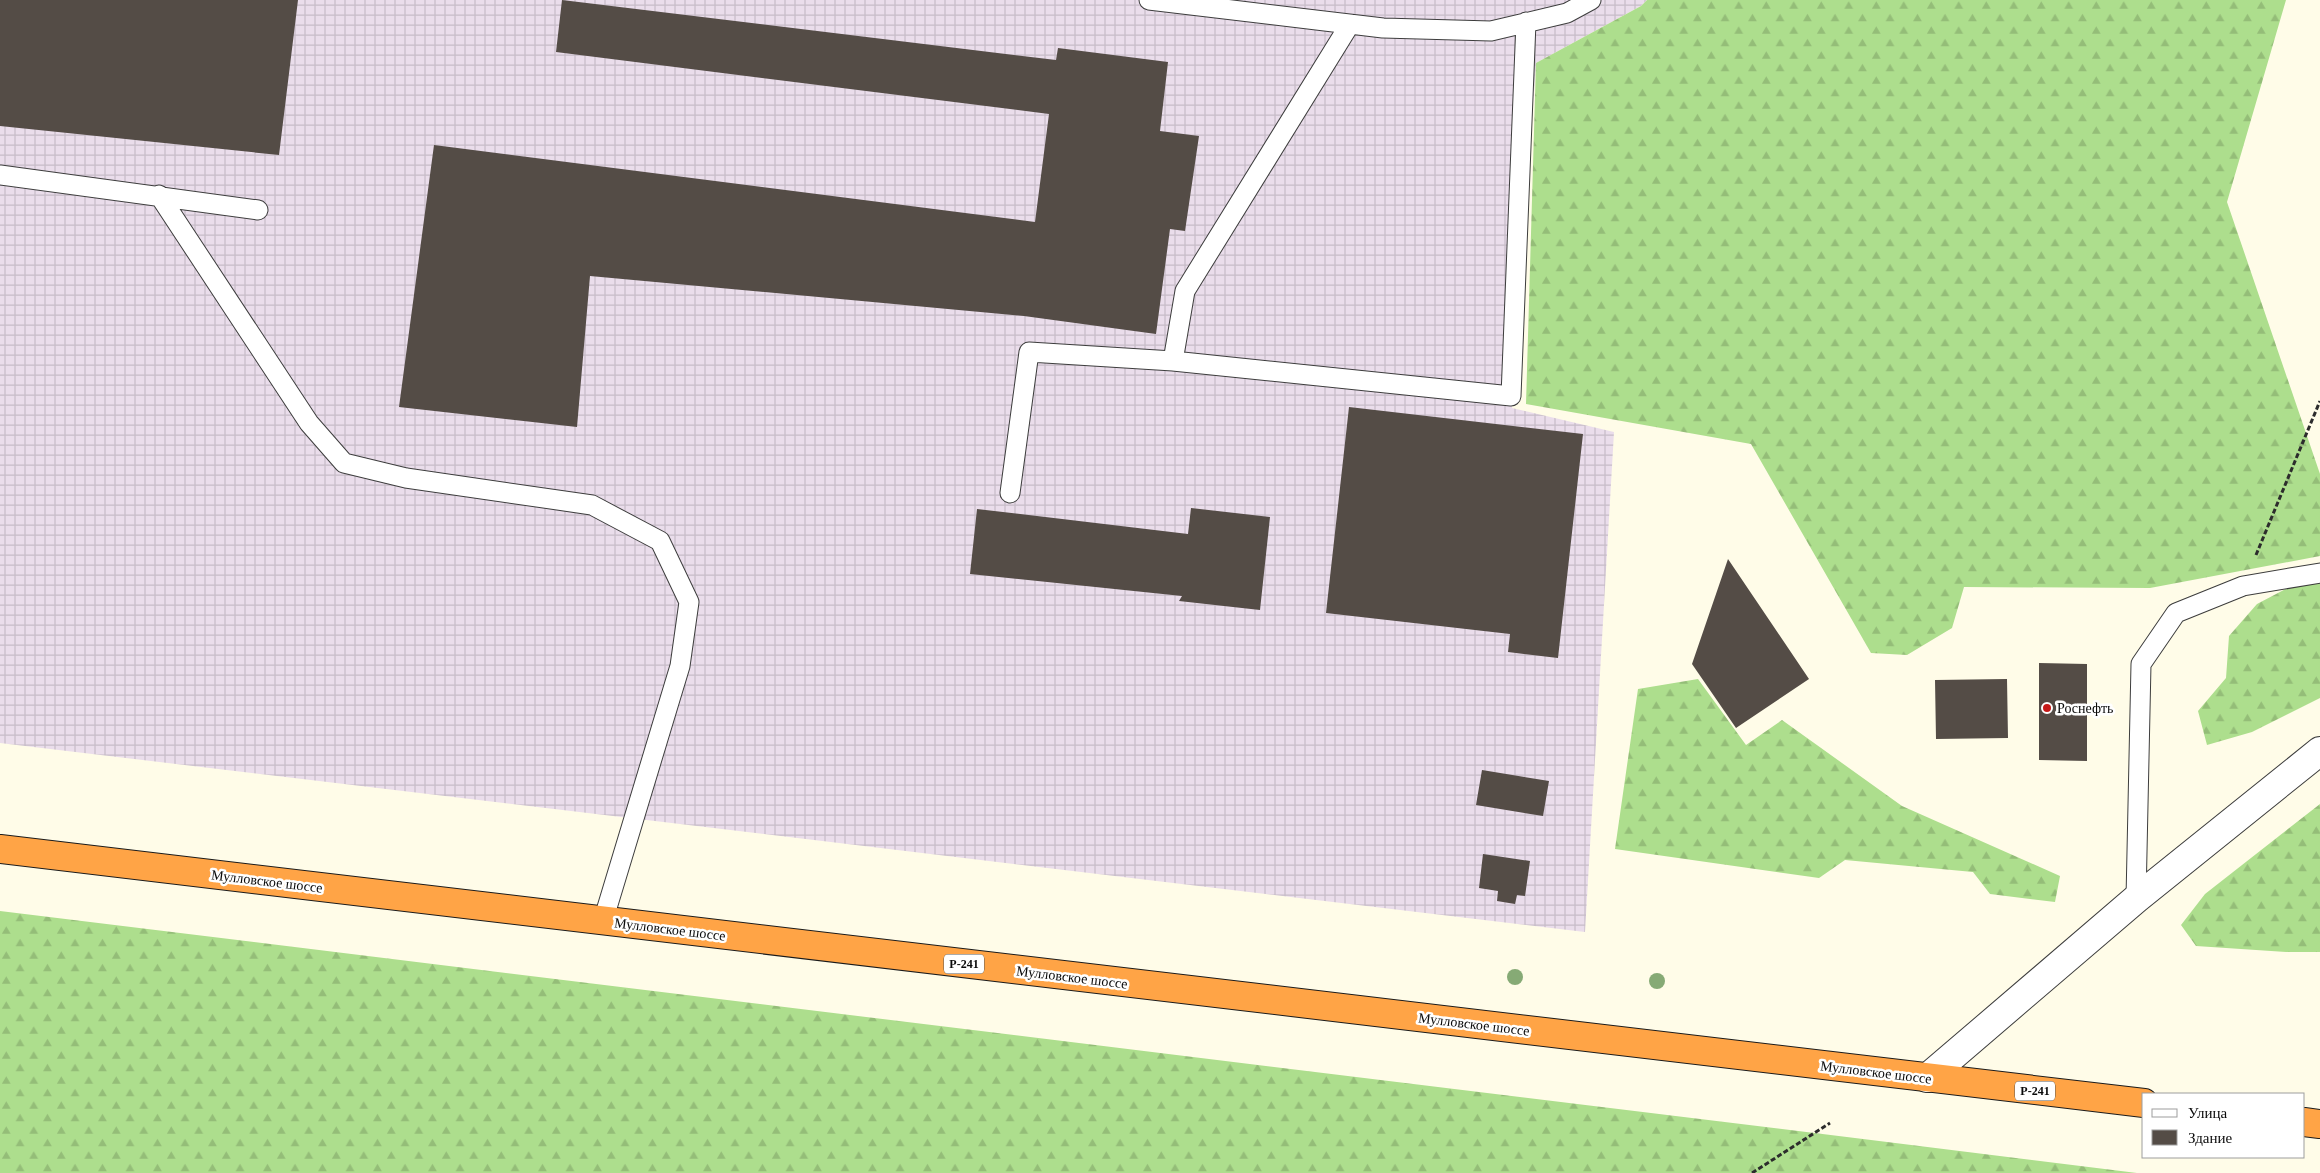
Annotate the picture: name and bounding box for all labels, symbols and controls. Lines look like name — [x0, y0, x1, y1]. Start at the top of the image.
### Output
place label: Роснефть — [2057, 701, 2113, 716]
marker: Роснефть — [2041, 702, 2053, 714]
street label: Мулловское шоссе — [210, 867, 323, 896]
street label: Мулловское шоссе — [613, 915, 726, 944]
road number: Р-241 — [944, 954, 984, 974]
street label: Мулловское шоссе — [1015, 963, 1128, 992]
street label: Мулловское шоссе — [1417, 1010, 1530, 1039]
street label: Мулловское шоссе — [1819, 1058, 1932, 1087]
road number: Р-241 — [2015, 1082, 2055, 1100]
legend — [2142, 1093, 2305, 1158]
text: Улица — [2188, 1105, 2227, 1121]
text: Здание — [2188, 1130, 2232, 1146]

